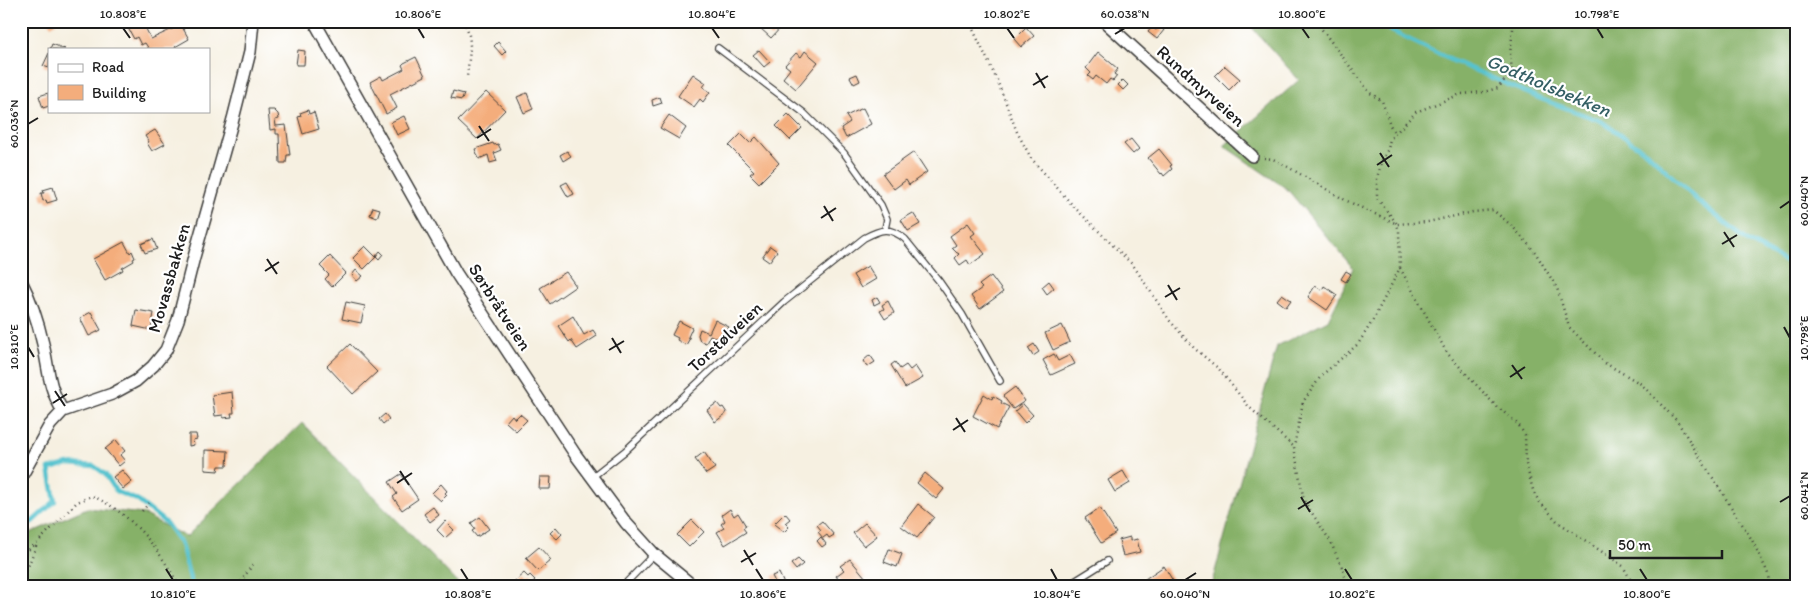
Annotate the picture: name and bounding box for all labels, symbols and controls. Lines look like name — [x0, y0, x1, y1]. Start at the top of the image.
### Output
text: 10.808°E — [100, 7, 147, 21]
text: 10.806°E — [395, 7, 442, 21]
text: 10.804°E — [688, 7, 736, 21]
text: 10.802°E — [984, 7, 1031, 21]
text: 60.038°N — [1101, 7, 1149, 21]
text: 10.800°E — [1278, 7, 1326, 21]
text: 10.798°E — [1575, 7, 1620, 21]
street label: Rundmyrveien — [1152, 41, 1250, 131]
legend — [48, 48, 210, 112]
water label: Godtholsbekken — [1483, 49, 1614, 122]
text: Road — [92, 58, 125, 76]
text: Building — [92, 84, 146, 102]
text: 60.036°N — [7, 100, 21, 148]
text: 60.040°N — [1797, 176, 1811, 226]
street label: Movassbakken — [143, 221, 195, 335]
street label: Sørbråtveien — [464, 259, 536, 355]
street label: Torstølveien — [683, 297, 767, 377]
text: 10.798°E — [1797, 315, 1811, 360]
text: 10.810°E — [7, 324, 21, 370]
text: 60.041°N — [1797, 472, 1811, 520]
scale bar — [1610, 527, 1723, 559]
text: 50 m — [1618, 536, 1651, 554]
text: 10.810°E — [150, 587, 196, 601]
text: 10.808°E — [445, 587, 492, 601]
text: 10.806°E — [740, 587, 787, 601]
text: 10.804°E — [1033, 587, 1081, 601]
text: 60.040°N — [1160, 587, 1210, 601]
text: 10.802°E — [1329, 587, 1376, 601]
text: 10.800°E — [1623, 587, 1671, 601]

